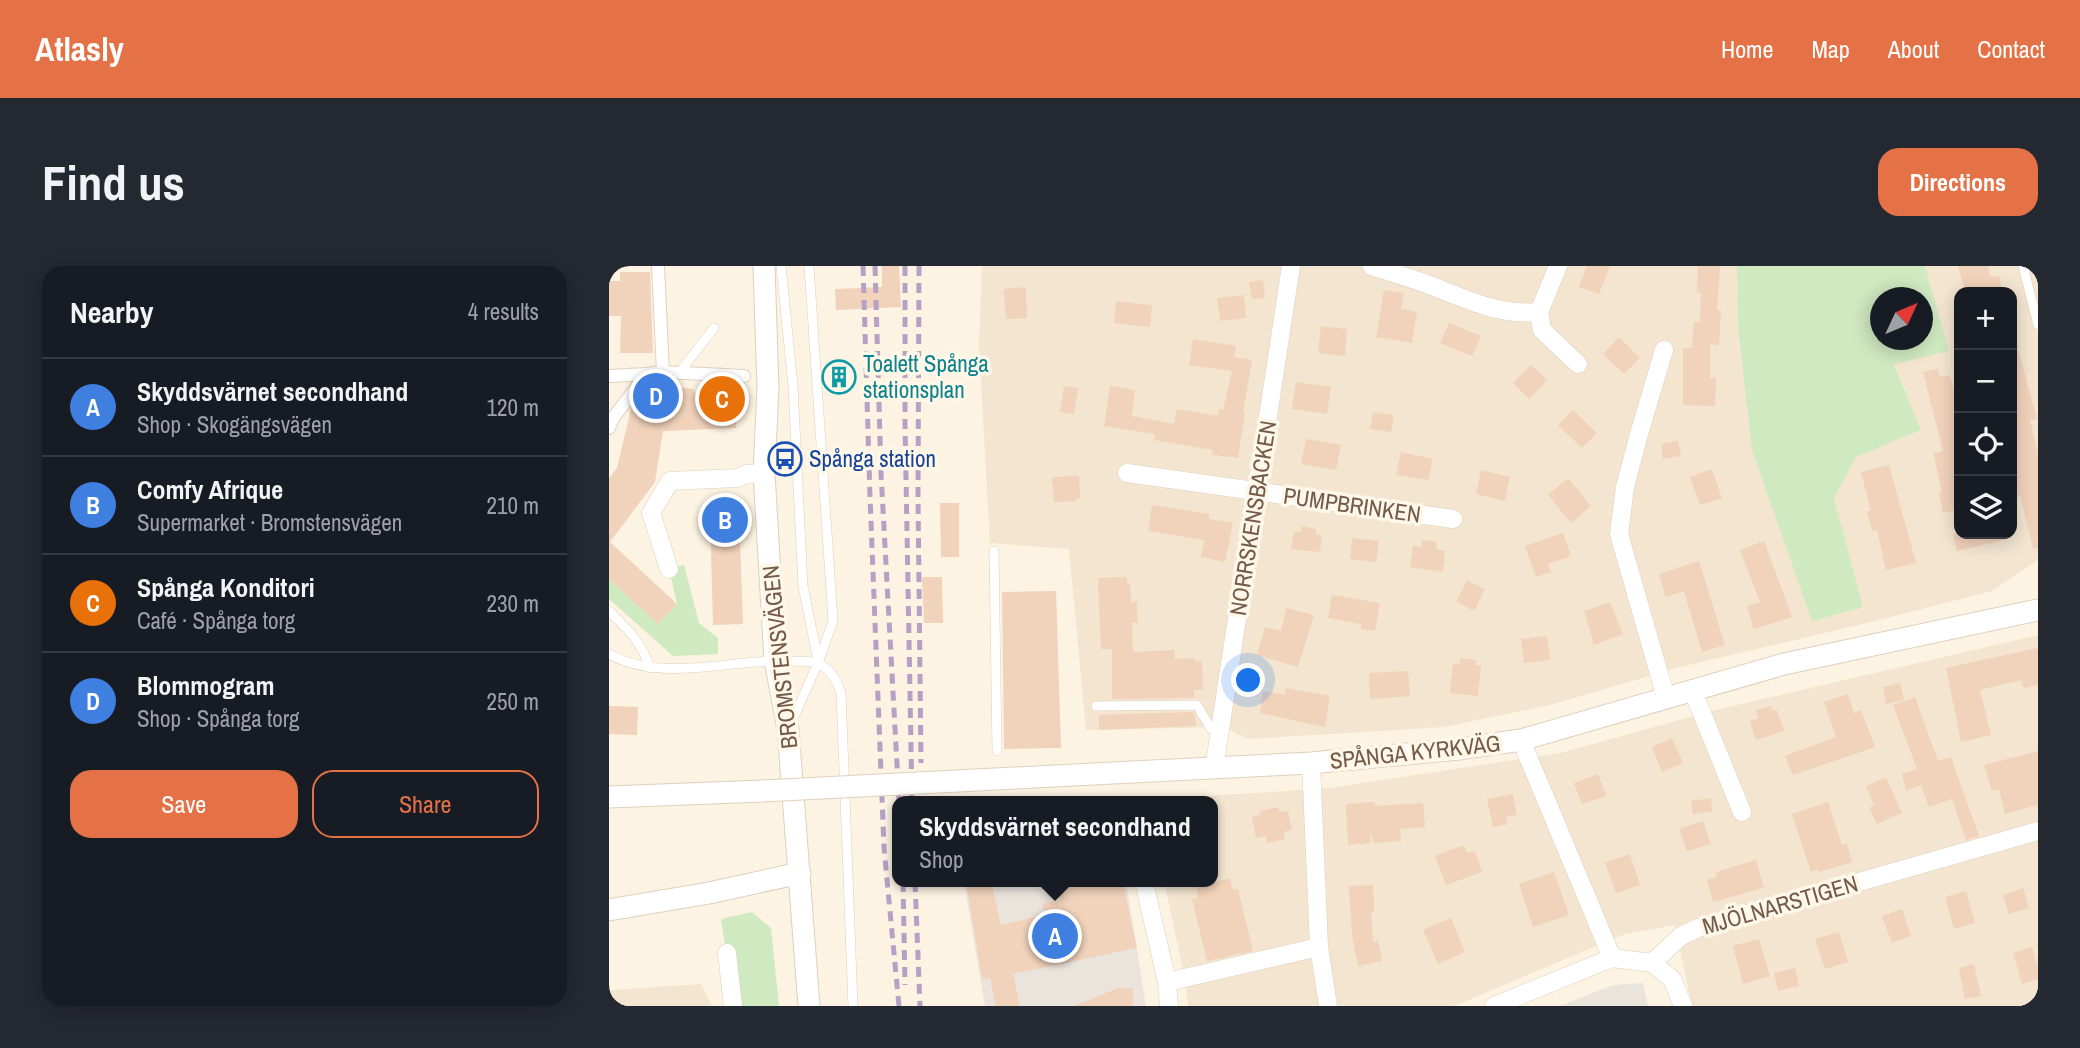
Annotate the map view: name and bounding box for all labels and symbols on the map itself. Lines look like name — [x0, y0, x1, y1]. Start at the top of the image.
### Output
north arrow — [1870, 287, 1933, 350]
place label: Toalett Spånga stationsplan — [863, 348, 989, 405]
building icon: Toalett Spånga stationsplan — [820, 358, 858, 396]
pin: D — [633, 370, 679, 422]
pin: C — [699, 373, 745, 425]
street label: NORRSKENSBACKEN — [1222, 418, 1283, 618]
bus stop icon: Spånga station — [766, 440, 804, 478]
place label: Spånga station — [809, 443, 936, 474]
street label: PUMPBRINKEN — [1281, 480, 1423, 529]
pin: B — [702, 494, 748, 546]
street label: BROMSTENSVÄGEN — [754, 564, 805, 750]
your location — [1231, 663, 1265, 697]
street label: SPÅNGA KYRKVÄG — [1328, 727, 1502, 776]
street label: MJÖLNARSTIGEN — [1699, 868, 1861, 942]
pin: A — [1032, 910, 1078, 962]

